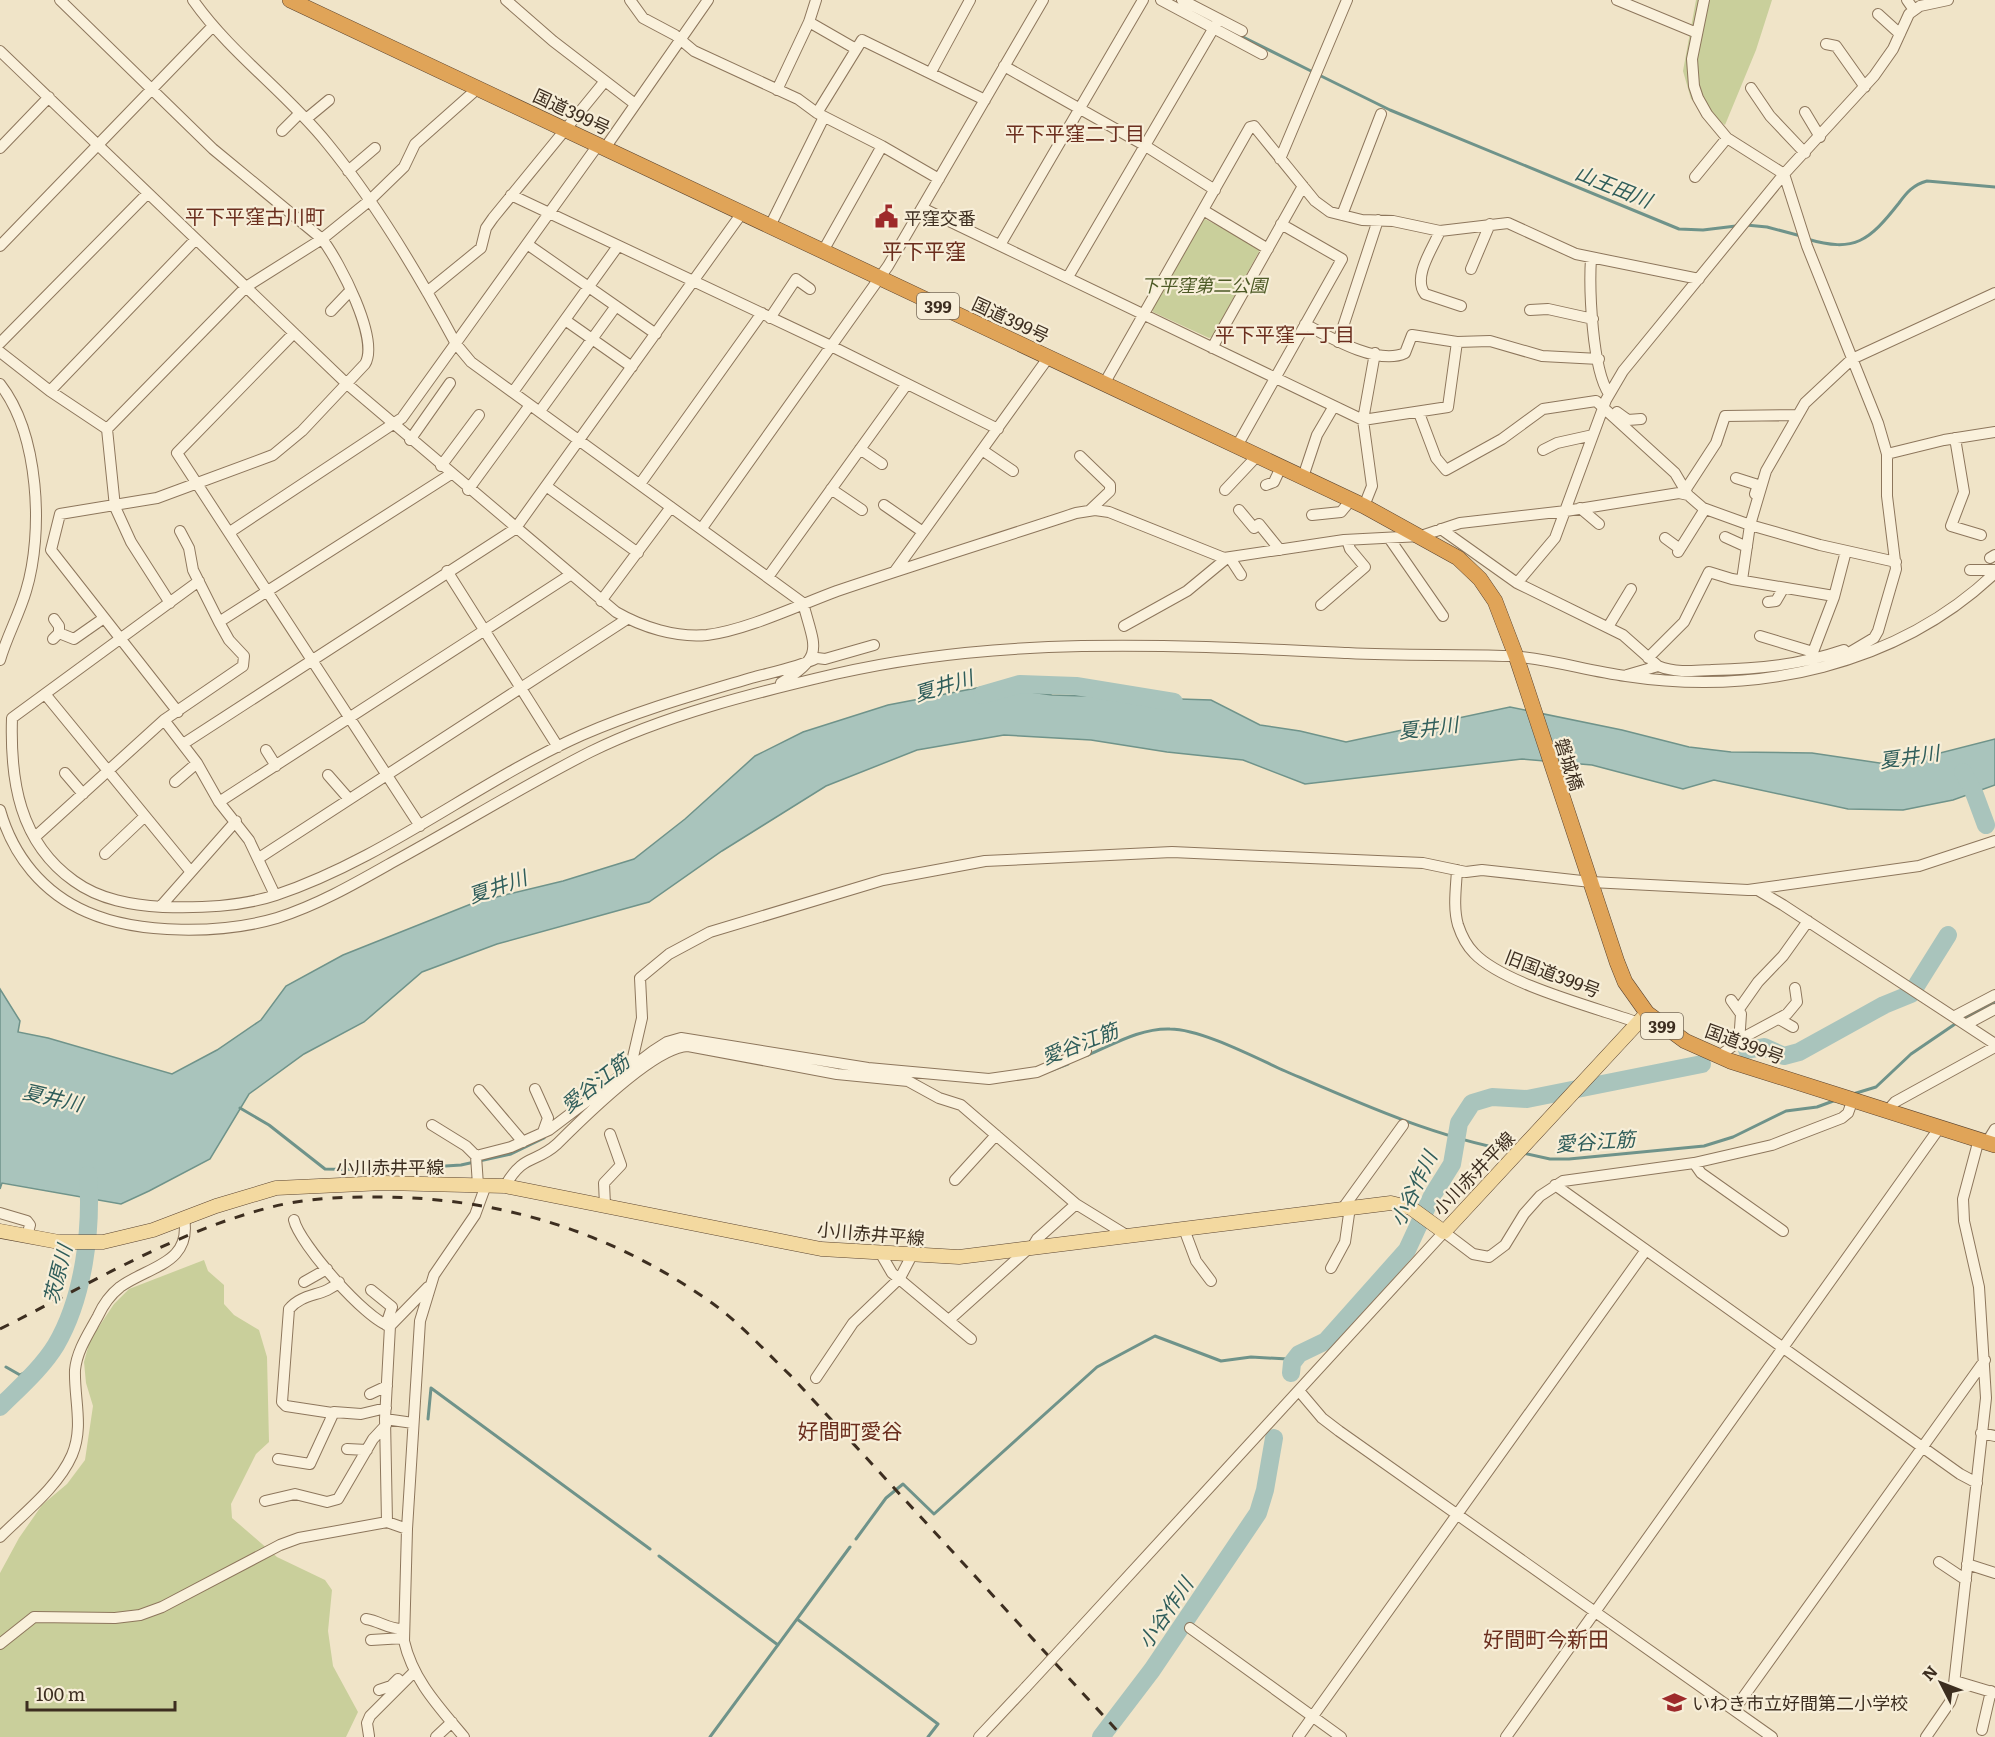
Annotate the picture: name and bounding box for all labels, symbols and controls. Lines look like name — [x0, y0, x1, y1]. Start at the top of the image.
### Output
street label: 国道399号 — [529, 81, 615, 141]
district label: 平下平窪二丁目 — [1005, 117, 1145, 147]
water label: 山王田川 — [1571, 156, 1659, 215]
district label: 平下平窪古川町 — [185, 200, 325, 230]
public building icon: 平窪交番 — [873, 204, 899, 230]
place label: 平窪交番 — [904, 204, 976, 231]
district label: 平下平窪 — [882, 234, 966, 265]
park label: 下平窪第二公園 — [1141, 271, 1270, 298]
street label: 国道399号 — [968, 289, 1054, 349]
road number: 399 — [917, 293, 959, 319]
district label: 平下平窪一丁目 — [1215, 318, 1355, 348]
water label: 夏井川 — [910, 660, 978, 707]
water label: 夏井川 — [1396, 707, 1462, 745]
street label: 磐城橋 — [1549, 734, 1591, 794]
water label: 夏井川 — [1877, 736, 1943, 774]
water label: 夏井川 — [464, 860, 532, 909]
street label: 旧国道399号 — [1501, 942, 1605, 1004]
water label: 愛谷江筋 — [1036, 1013, 1125, 1070]
road number: 399 — [1641, 1013, 1683, 1039]
street label: 国道399号 — [1702, 1016, 1788, 1070]
water label: 愛谷江筋 — [553, 1044, 637, 1118]
water label: 夏井川 — [20, 1075, 88, 1118]
water label: 愛谷江筋 — [1554, 1122, 1639, 1158]
street label: 小川赤井平線 — [1426, 1125, 1520, 1221]
water label: 小谷作川 — [1381, 1144, 1444, 1231]
street label: 小川赤井平線 — [336, 1153, 444, 1180]
street label: 小川赤井平線 — [816, 1215, 926, 1251]
water label: 茨原川 — [34, 1239, 78, 1307]
district label: 好間町愛谷 — [798, 1414, 903, 1445]
water label: 小谷作川 — [1129, 1569, 1200, 1654]
district label: 好間町今新田 — [1483, 1622, 1609, 1653]
north arrow — [1911, 1653, 1971, 1713]
text: N — [1916, 1659, 1943, 1685]
scale bar — [27, 1674, 176, 1712]
text: 100 m — [36, 1680, 85, 1707]
school or university icon: いわき市立好間第二小学校 — [1661, 1689, 1687, 1715]
place label: いわき市立好間第二小学校 — [1692, 1689, 1908, 1716]

